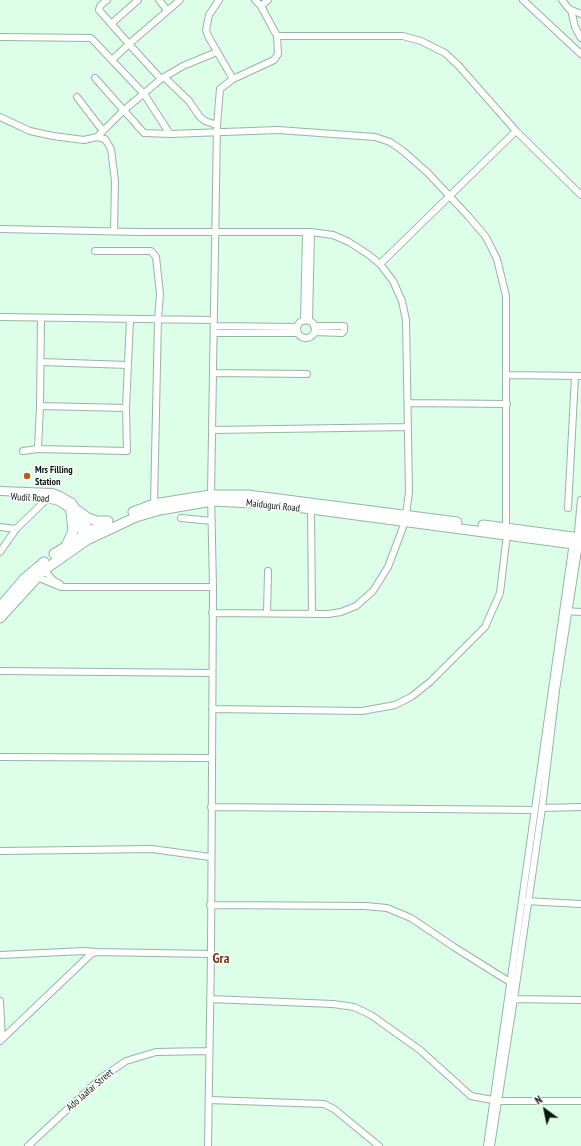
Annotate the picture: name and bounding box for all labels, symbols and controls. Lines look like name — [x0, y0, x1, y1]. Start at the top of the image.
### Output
place label: Mrs Filling Station — [35, 464, 73, 488]
marker: Mrs Filling Station — [22, 471, 32, 481]
street label: Wudil Road — [10, 491, 50, 505]
street label: Maiduguri Road — [246, 497, 300, 515]
district label: Gra — [213, 951, 229, 967]
street label: Ado Jaafar Street — [64, 1066, 116, 1114]
north arrow — [525, 1090, 565, 1130]
text: N — [532, 1092, 545, 1107]

